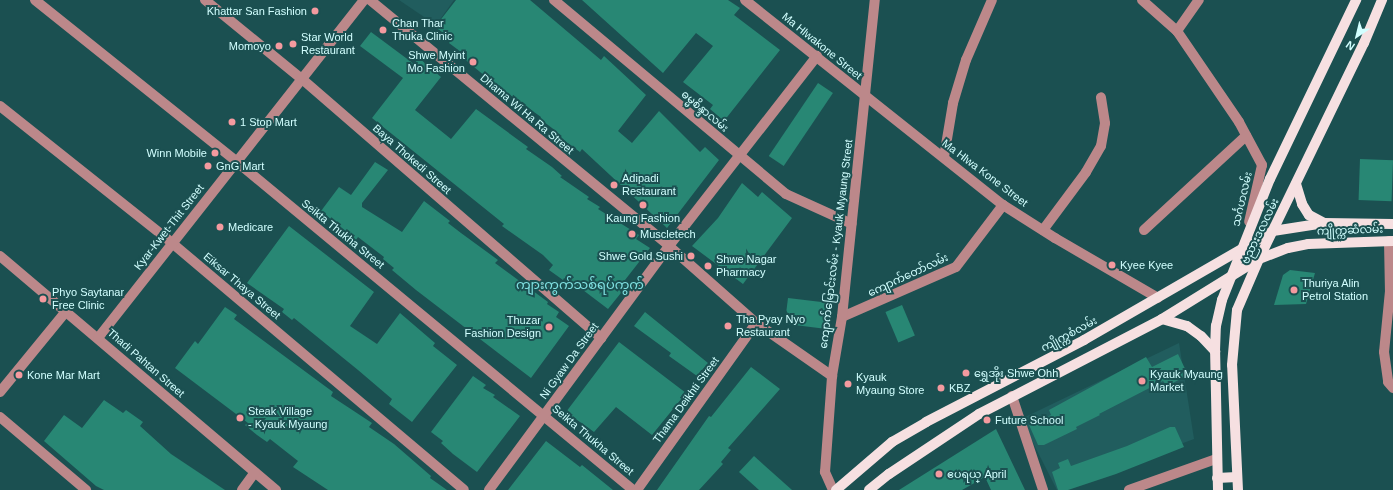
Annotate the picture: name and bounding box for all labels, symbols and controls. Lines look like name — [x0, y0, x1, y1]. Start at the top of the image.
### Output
place label: Khattar San Fashion — [207, 4, 307, 18]
marker: Khattar San Fashion — [310, 6, 320, 16]
street label: Ma Hlwakone Street — [779, 10, 865, 82]
north arrow — [1337, 16, 1377, 56]
place label: Chan Thar Thuka Clinic — [392, 17, 453, 43]
marker: Chan Thar Thuka Clinic — [377, 24, 389, 36]
place label: Star World Restaurant — [301, 31, 355, 57]
place label: Momoyo — [229, 39, 271, 53]
marker: Star World Restaurant — [288, 39, 298, 49]
text: N — [1343, 39, 1357, 53]
marker: Momoyo — [274, 41, 284, 51]
place label: Shwe Myint Mo Fashion — [408, 49, 465, 75]
marker: Shwe Myint Mo Fashion — [468, 57, 478, 67]
street label: Dhama Wi Ha Ra Street — [478, 71, 576, 157]
street label: ဓမ္မစိန္ဒာလမ်း — [679, 87, 731, 135]
place label: 1 Stop Mart — [240, 115, 297, 129]
marker: 1 Stop Mart — [227, 117, 237, 127]
street label: Baya Thokedi Street — [370, 121, 454, 197]
street label: Ma Hlwa Kone Street — [940, 136, 1030, 210]
street label: ကျောက်မြောင်းလမ်း - Kyauk Myaung Street — [817, 139, 855, 349]
place label: Winn Mobile — [146, 146, 207, 160]
marker: Winn Mobile — [210, 148, 220, 158]
place label: GnG Mart — [216, 159, 264, 173]
marker: GnG Mart — [203, 161, 213, 171]
street label: သင်္ဂဟလမ်း — [1229, 170, 1255, 228]
place label: Adipadi Restaurant — [622, 172, 676, 198]
marker: Adipadi Restaurant — [609, 180, 619, 190]
street label: Kyar-Kwet-Thit Street — [131, 182, 207, 272]
street label: ဗညားဒလလမ်း — [1238, 196, 1282, 266]
street label: Seikta Thukha Street — [299, 197, 387, 271]
marker: Kaung Fashion — [638, 200, 648, 210]
place label: Kaung Fashion — [606, 211, 680, 225]
place label: Medicare — [228, 220, 273, 234]
marker: Medicare — [215, 222, 225, 232]
street label: ကျိုက္ကဆံလမ်း — [1317, 222, 1383, 238]
place label: Muscletech — [640, 227, 696, 241]
marker: Muscletech — [627, 229, 637, 239]
place label: Shwe Gold Sushi — [599, 249, 683, 263]
street label: Eiksar Thaya Street — [201, 250, 283, 322]
marker: Shwe Gold Sushi — [686, 251, 696, 261]
street label: ကျောက်တော်လမ်း — [866, 251, 950, 299]
place label: Shwe Nagar Pharmacy — [716, 253, 777, 279]
place label: Kyee Kyee — [1120, 258, 1173, 272]
marker: Kyee Kyee — [1107, 260, 1117, 270]
marker: Shwe Nagar Pharmacy — [703, 261, 713, 271]
district label: ကျားကွက်သစ်ရပ်ကွက် — [516, 277, 644, 293]
place label: Thuriya Alin Petrol Station — [1302, 277, 1368, 303]
marker: Thuriya Alin Petrol Station — [1289, 285, 1299, 295]
place label: Phyo Saytanar Free Clinic — [52, 286, 124, 312]
marker: Phyo Saytanar Free Clinic — [37, 293, 49, 305]
place label: Tha Pyay Nyo Restaurant — [736, 313, 805, 339]
place label: Thuzar Fashion Design — [465, 314, 541, 340]
street label: ကျိုက္ကစံလမ်း — [1039, 314, 1099, 354]
street label: Ni Gyaw Da Street — [537, 320, 601, 402]
marker: Tha Pyay Nyo Restaurant — [723, 321, 733, 331]
marker: Thuzar Fashion Design — [544, 322, 554, 332]
street label: Thadi Pahtan Street — [105, 326, 187, 400]
street label: Thama Deikhti Street — [650, 354, 722, 446]
place label: ရွှေအိုး Shwe Ohh — [974, 366, 1058, 380]
place label: Kone Mar Mart — [27, 368, 100, 382]
marker: ရွှေအိုး Shwe Ohh — [961, 368, 971, 378]
place label: Kyauk Myaung Market — [1150, 368, 1223, 394]
marker: Kone Mar Mart — [14, 370, 24, 380]
place label: Kyauk Myaung Store — [856, 371, 924, 397]
marker: Kyauk Myaung Market — [1137, 376, 1147, 386]
marker: Kyauk Myaung Store — [843, 379, 853, 389]
place label: KBZ — [949, 381, 970, 395]
marker: KBZ — [936, 383, 946, 393]
street label: Seikta Thukha Street — [549, 402, 637, 478]
place label: Steak Village - Kyauk Myaung — [248, 405, 327, 431]
marker: Steak Village - Kyauk Myaung — [235, 413, 245, 423]
place label: Future School — [995, 413, 1063, 427]
marker: Future School — [982, 415, 992, 425]
place label: ဧပရယ္ April — [947, 467, 1006, 481]
marker: ဧပရယ္ April — [934, 469, 944, 479]

